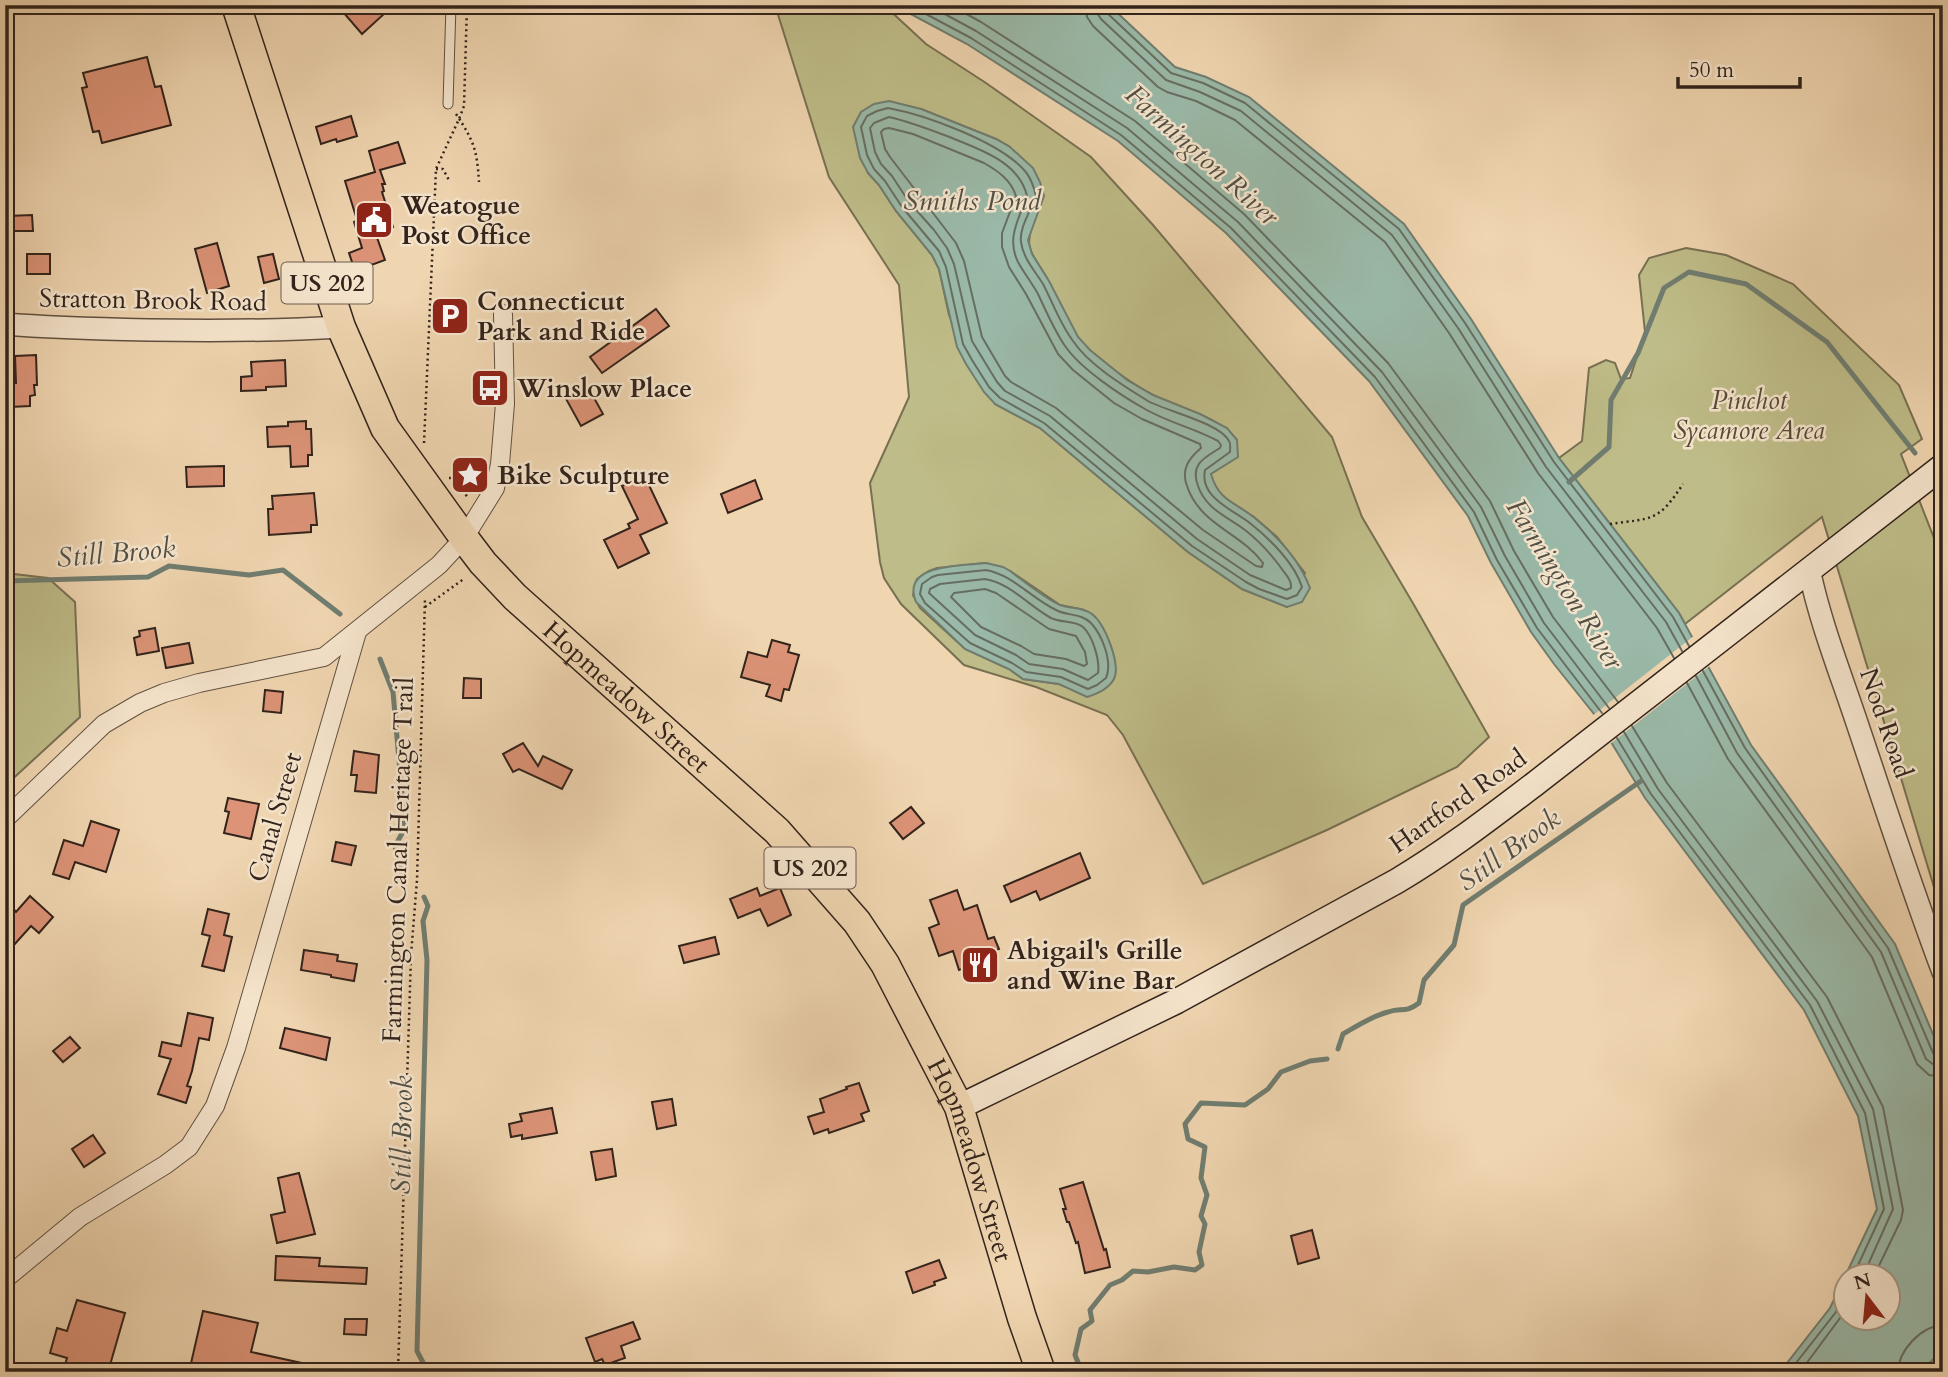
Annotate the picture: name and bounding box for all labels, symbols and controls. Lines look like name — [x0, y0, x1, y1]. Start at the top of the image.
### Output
scale bar — [1678, 46, 1801, 90]
text: 50 m — [1689, 56, 1734, 85]
water label: Farmington River — [1117, 76, 1288, 235]
water label: Smiths Pond — [903, 182, 1042, 220]
place label: Weatogue Post Office — [400, 188, 531, 253]
public building icon: Weatogue Post Office — [353, 199, 395, 241]
road number: US 202 — [282, 262, 372, 304]
street label: Stratton Brook Road — [39, 281, 267, 319]
place label: Connecticut Park and Ride — [477, 284, 645, 349]
parking icon: Connecticut Park and Ride — [429, 295, 471, 337]
bus stop icon: Winslow Place — [469, 367, 511, 409]
place label: Winslow Place — [516, 371, 692, 406]
park label: Pinchot Sycamore Area — [1673, 383, 1825, 448]
place icon: Bike Sculpture — [449, 454, 491, 496]
place label: Bike Sculpture — [497, 458, 670, 493]
water label: Farmington River — [1497, 491, 1633, 677]
water label: Still Brook — [55, 529, 177, 577]
street label: Hopmeadow Street — [535, 613, 718, 781]
street label: Nod Road — [1851, 663, 1921, 783]
street label: Farmington Canal Heritage Trail — [374, 676, 422, 1043]
street label: Hartford Road — [1382, 741, 1534, 861]
street label: Canal Street — [240, 748, 310, 886]
water label: Still Brook — [1450, 800, 1568, 900]
road number: US 202 — [764, 848, 856, 888]
place label: Abigail's Grille and Wine Bar — [1007, 933, 1183, 998]
restaurant icon: Abigail's Grille and Wine Bar — [959, 944, 1001, 986]
street label: Hopmeadow Street — [919, 1052, 1022, 1266]
water label: Still Brook — [382, 1075, 422, 1195]
north arrow — [1832, 1262, 1902, 1332]
text: N — [1851, 1267, 1875, 1296]

